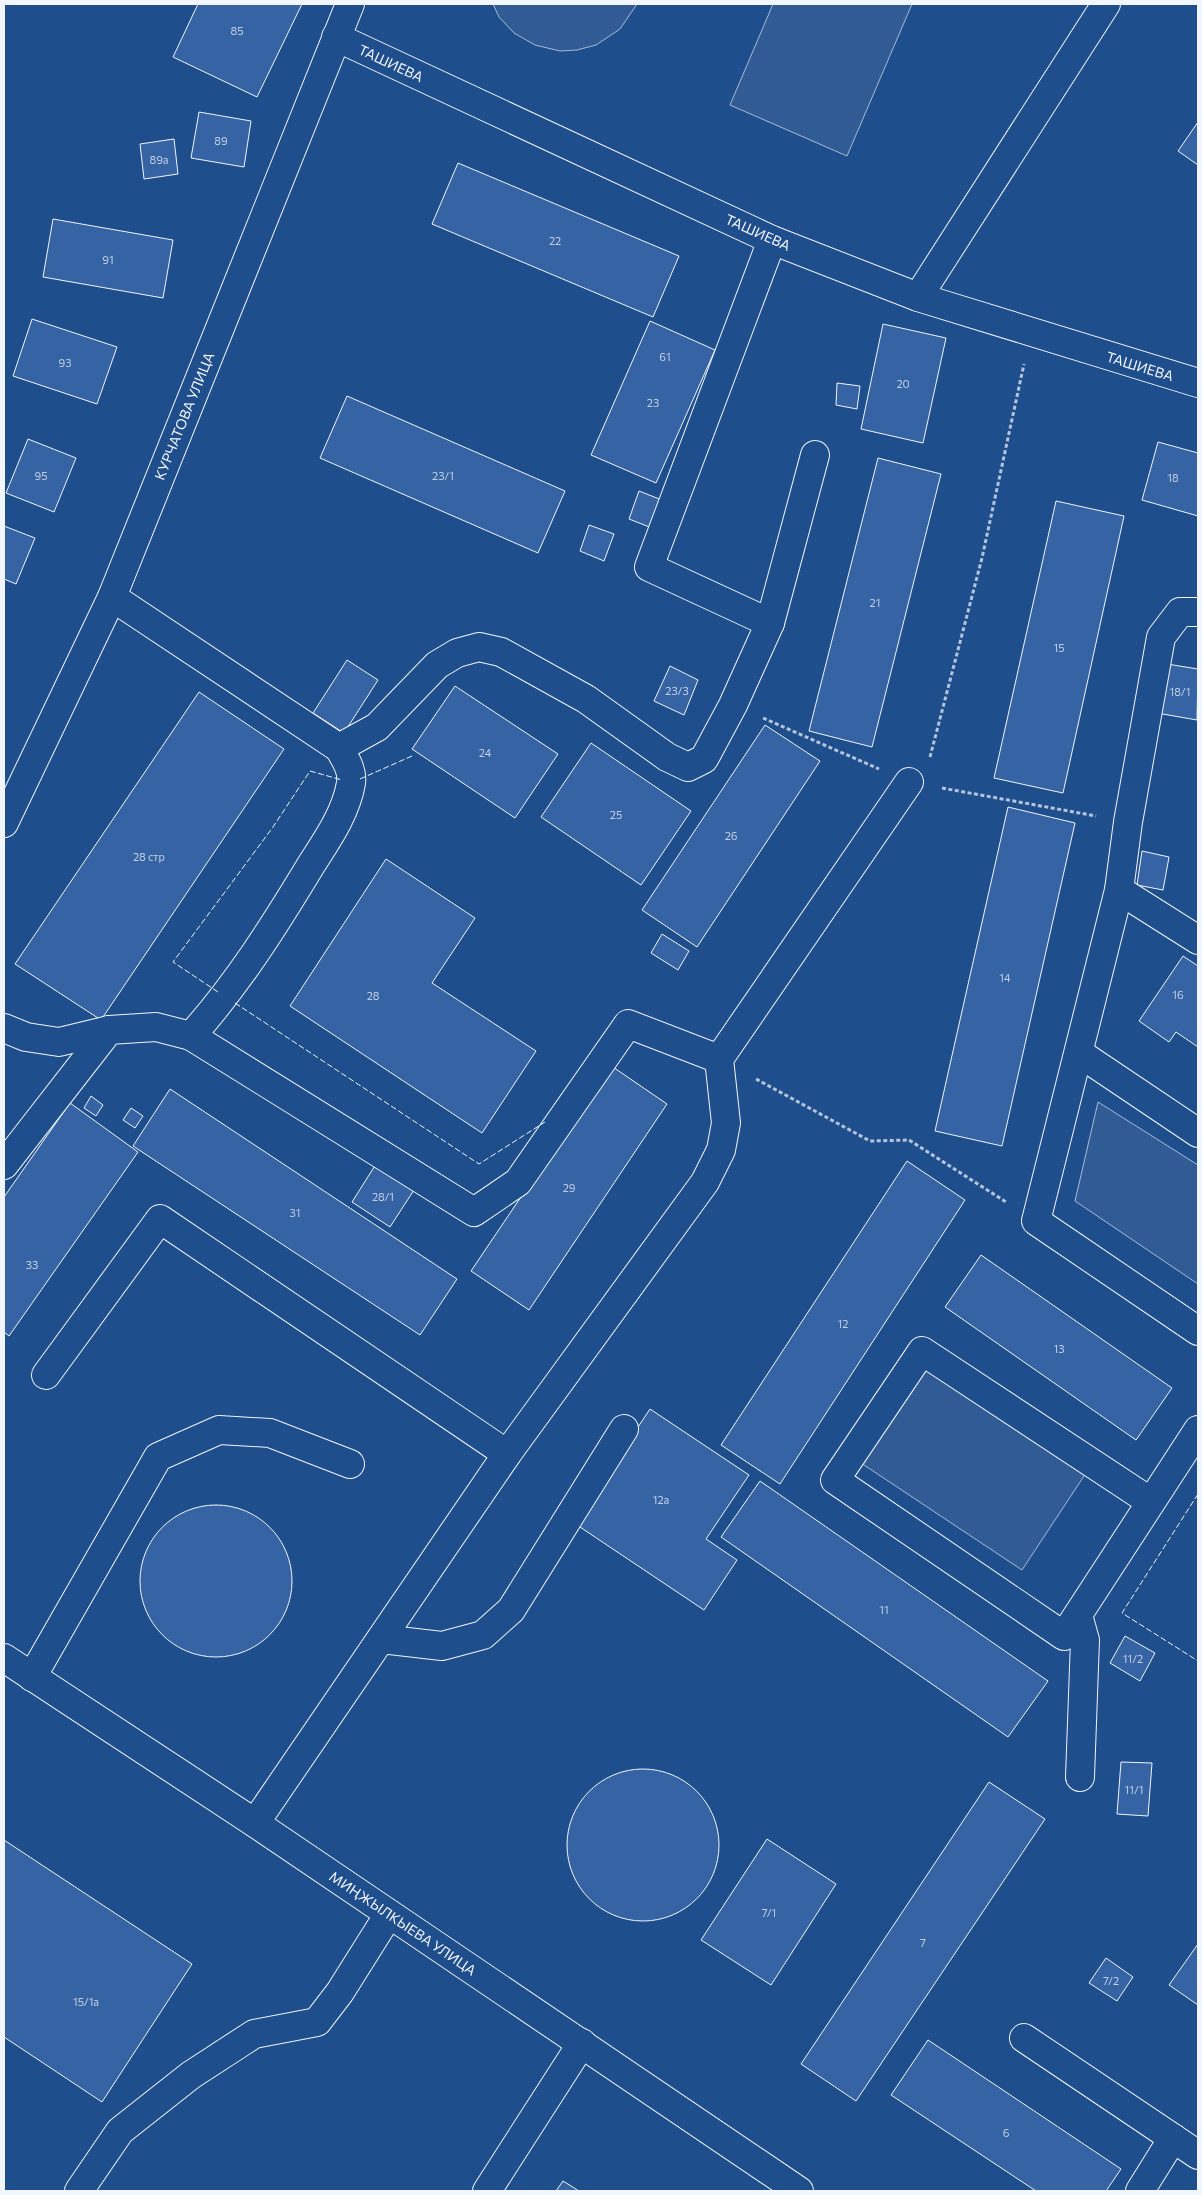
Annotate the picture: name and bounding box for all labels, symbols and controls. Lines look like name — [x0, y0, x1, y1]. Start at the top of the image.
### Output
house number: 85 — [231, 24, 244, 37]
street label: ТАШИЕВА — [356, 41, 426, 86]
house number: 89 — [214, 134, 228, 147]
house number: 89а — [149, 153, 169, 166]
street label: ТАШИЕВА — [723, 210, 794, 254]
house number: 22 — [549, 234, 561, 247]
house number: 91 — [102, 253, 114, 266]
street label: ТАШИЕВА — [1104, 348, 1176, 384]
street label: КУРЧАТОВА УЛИЦА — [151, 349, 218, 482]
house number: 61 — [659, 350, 671, 363]
house number: 93 — [59, 356, 71, 369]
house number: 20 — [896, 377, 910, 390]
house number: 23 — [647, 396, 659, 409]
house number: 95 — [35, 469, 48, 482]
house number: 23/1 — [432, 469, 454, 482]
house number: 18 — [1167, 471, 1179, 484]
house number: 21 — [870, 596, 880, 609]
house number: 15 — [1053, 641, 1065, 654]
house number: 23/3 — [665, 684, 689, 697]
house number: 18/1 — [1170, 685, 1190, 698]
house number: 24 — [479, 746, 492, 759]
house number: 25 — [610, 808, 622, 821]
house number: 26 — [725, 829, 738, 842]
house number: 28 стр — [133, 850, 165, 863]
house number: 14 — [999, 971, 1011, 984]
house number: 16 — [1172, 988, 1184, 1001]
house number: 28 — [367, 989, 380, 1002]
house number: 29 — [563, 1181, 576, 1194]
house number: 28/1 — [372, 1190, 394, 1203]
house number: 31 — [290, 1206, 300, 1219]
house number: 33 — [26, 1258, 38, 1271]
house number: 12 — [838, 1317, 848, 1330]
house number: 13 — [1054, 1342, 1064, 1355]
house number: 12а — [653, 1493, 669, 1506]
house number: 11 — [879, 1603, 889, 1616]
house number: 11/2 — [1123, 1652, 1143, 1665]
house number: 11/1 — [1124, 1783, 1144, 1796]
street label: МИҢЖЫЛКЫЕВА УЛИЦА — [326, 1867, 480, 1979]
house number: 7/1 — [762, 1906, 776, 1919]
house number: 7 — [920, 1936, 926, 1949]
house number: 7/2 — [1103, 1974, 1119, 1987]
house number: 15/1а — [73, 1995, 99, 2008]
house number: 6 — [1003, 2126, 1010, 2139]

